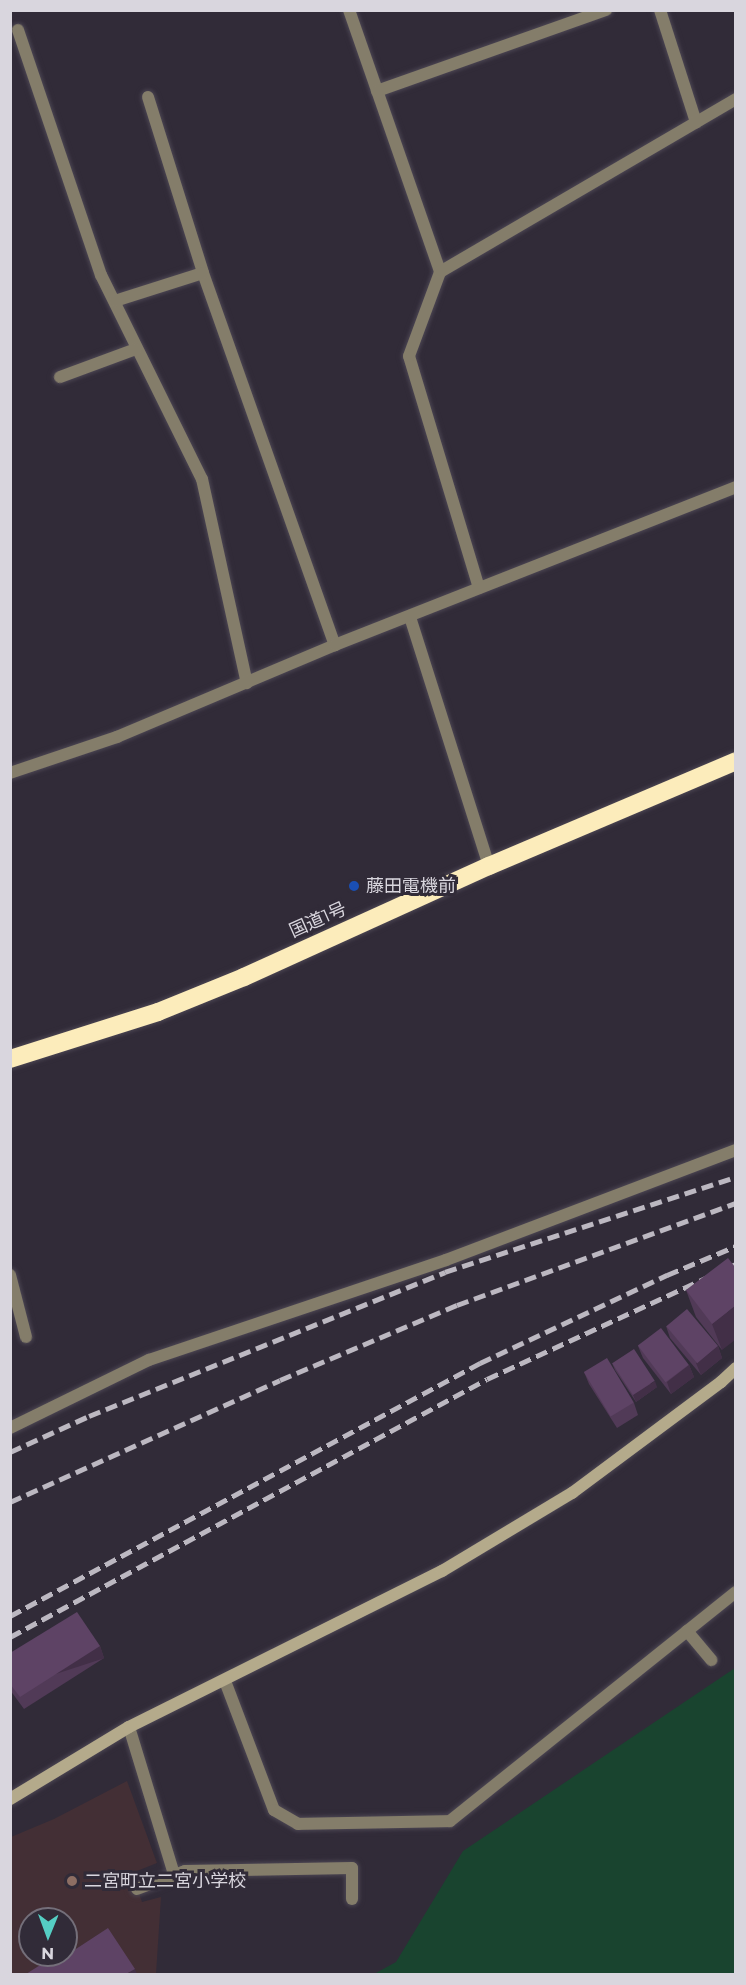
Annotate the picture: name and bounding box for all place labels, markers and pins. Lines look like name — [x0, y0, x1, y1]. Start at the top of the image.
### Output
place label: 藤田電機前 — [366, 875, 456, 897]
marker: 藤田電機前 — [347, 879, 361, 893]
place label: 二宮町立二宮小学校 — [84, 1870, 246, 1892]
marker: 二宮町立二宮小学校 — [65, 1874, 79, 1888]

